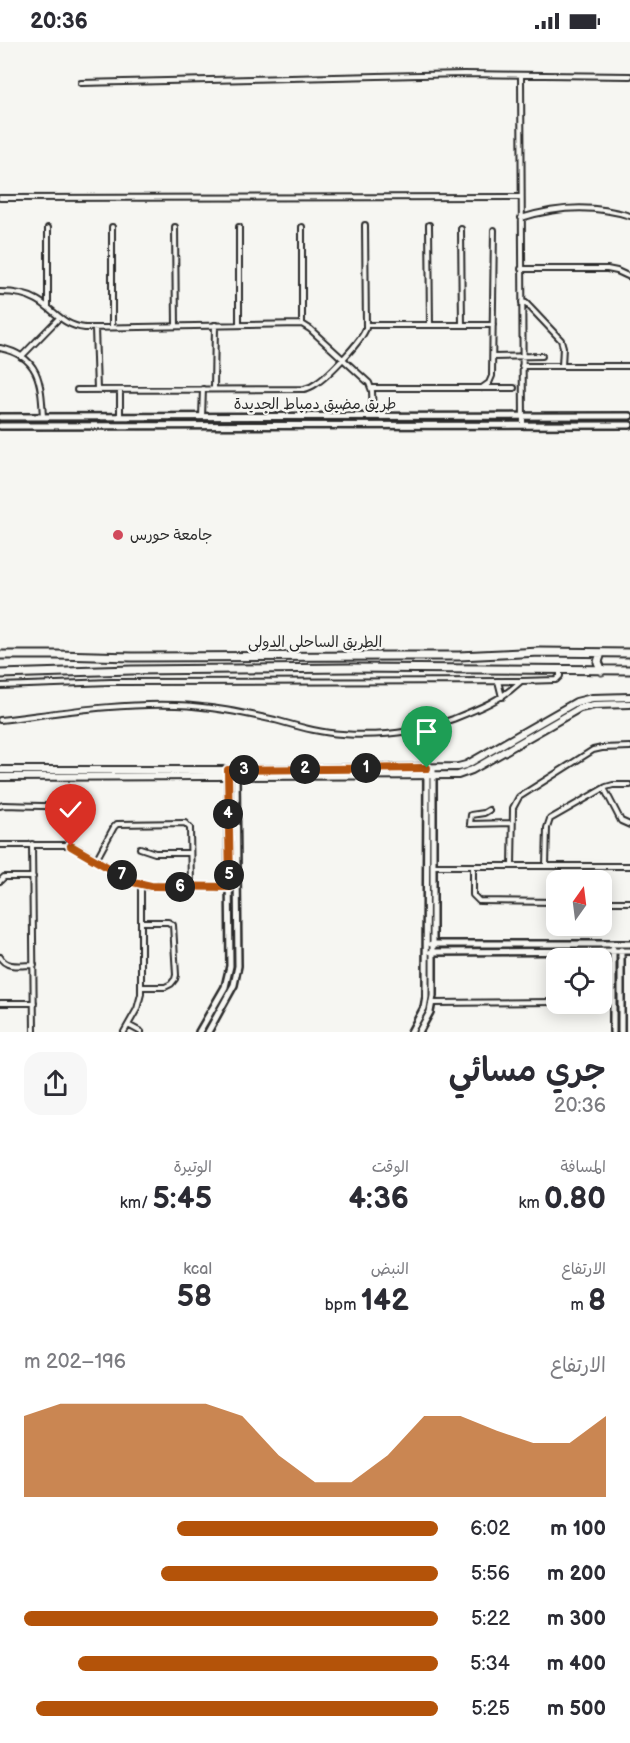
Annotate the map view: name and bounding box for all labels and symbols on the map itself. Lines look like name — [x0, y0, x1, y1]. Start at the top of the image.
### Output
street label: طريق مضيق دمياط الجديدة — [234, 395, 396, 414]
place label: جامعة حورس — [130, 526, 212, 545]
marker: جامعة حورس — [111, 528, 125, 542]
street label: الطريق الساحلى الدولى — [248, 633, 382, 652]
pin — [401, 706, 452, 768]
pin: 1 — [351, 753, 381, 783]
pin: 2 — [290, 754, 320, 784]
pin: 3 — [229, 755, 259, 785]
pin — [45, 784, 96, 846]
pin: 4 — [213, 799, 243, 829]
pin: 7 — [107, 860, 137, 890]
pin: 5 — [214, 860, 244, 890]
north arrow — [546, 870, 612, 936]
pin: 6 — [165, 872, 195, 902]

